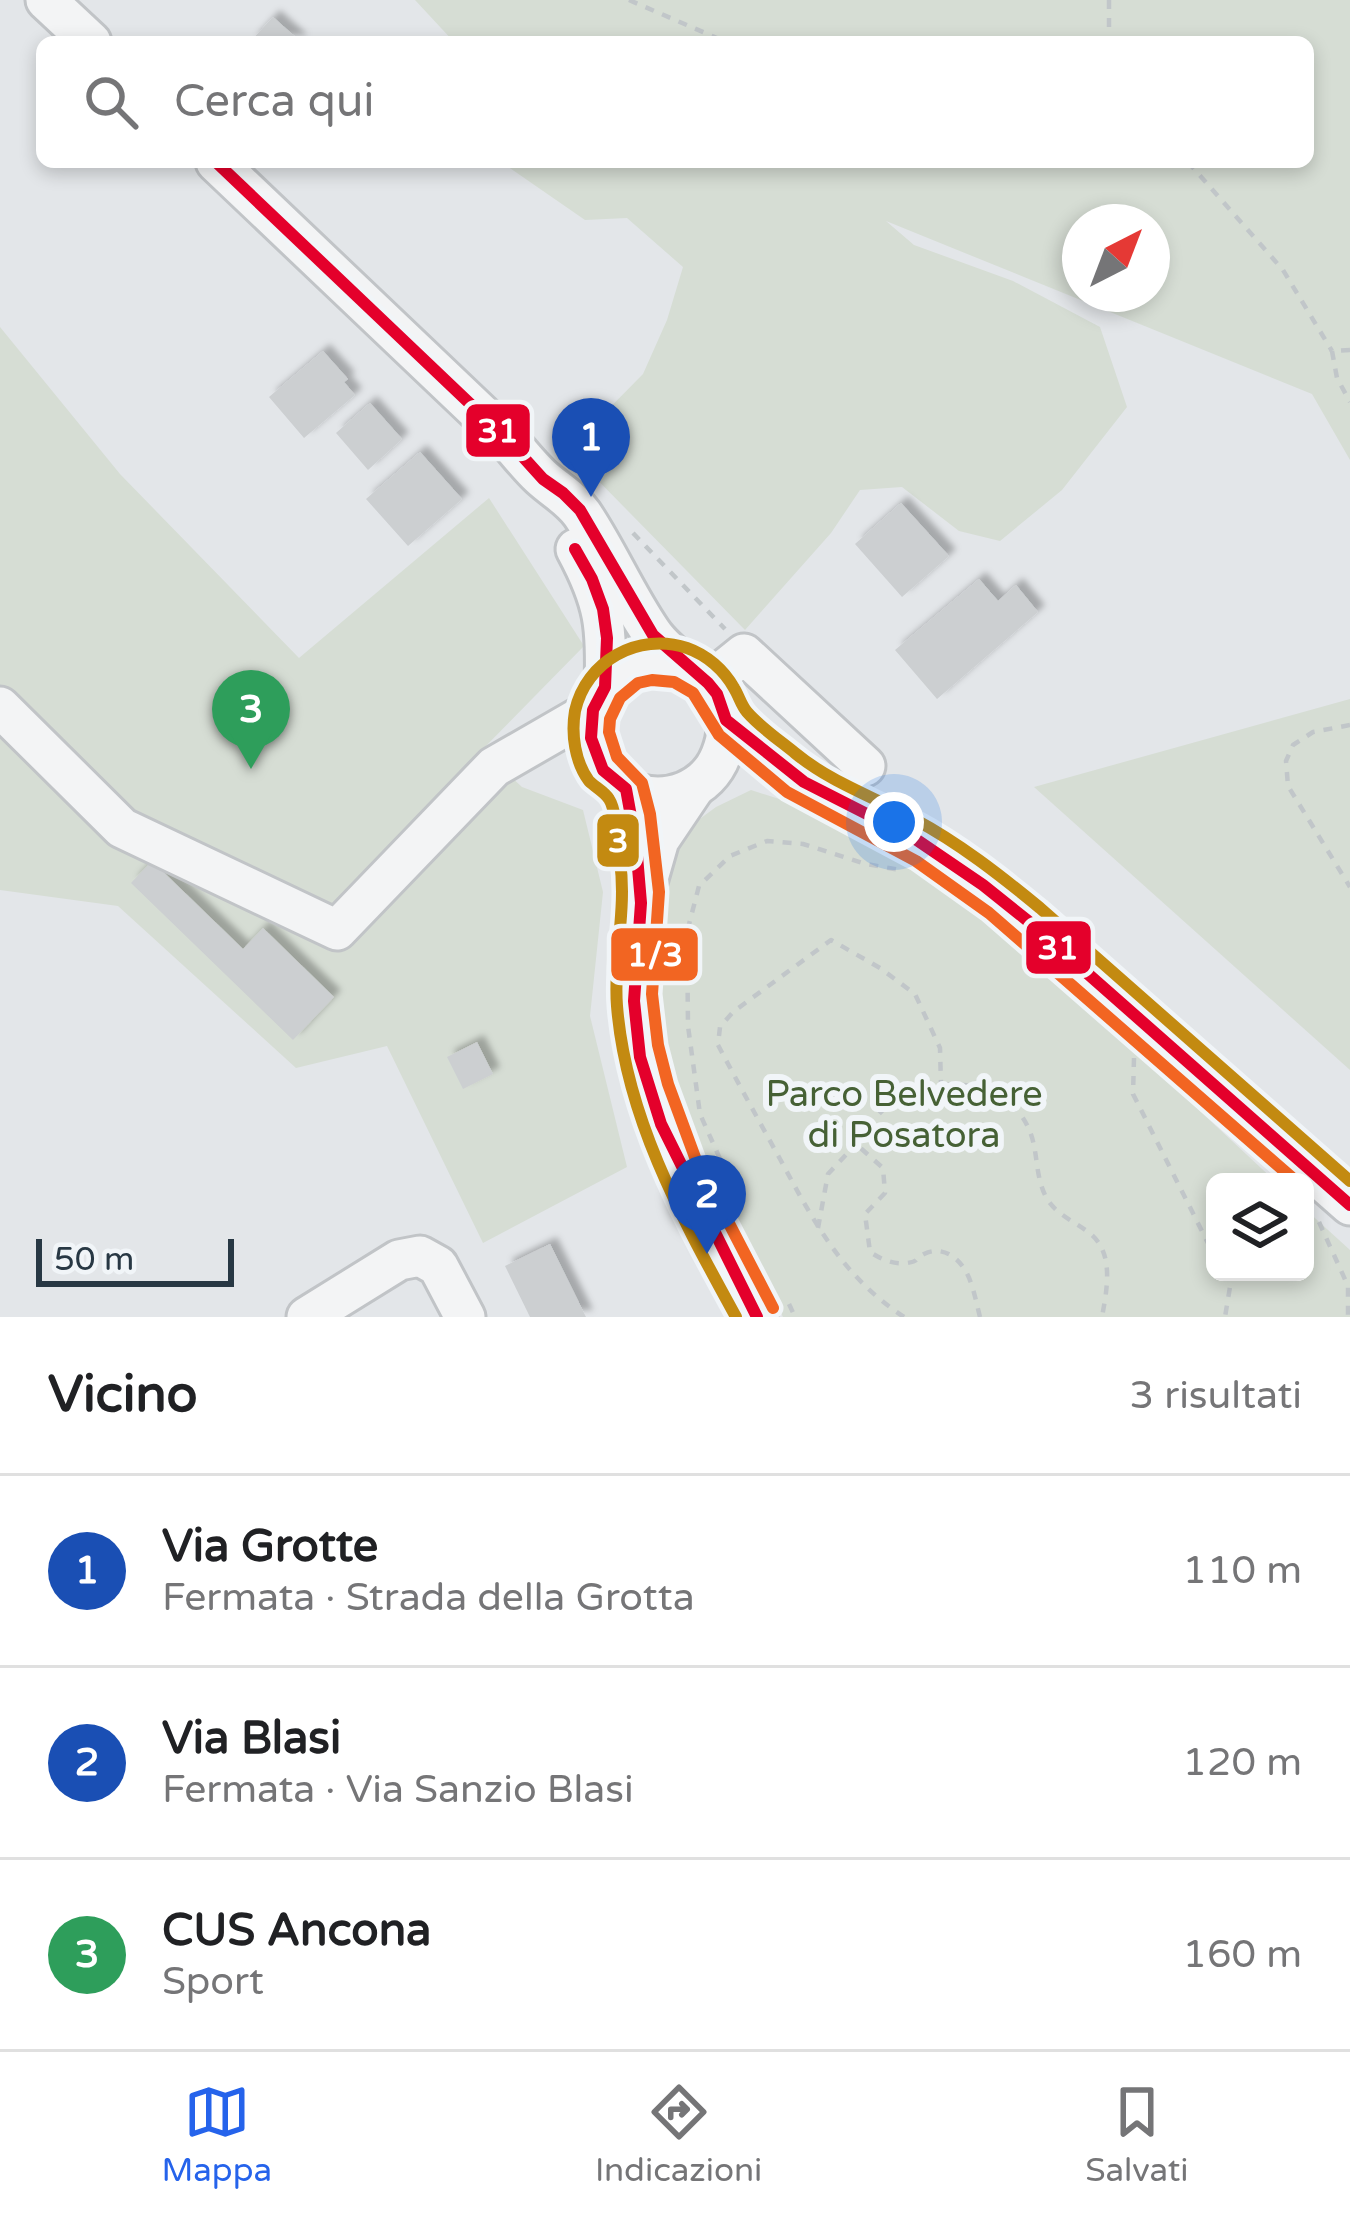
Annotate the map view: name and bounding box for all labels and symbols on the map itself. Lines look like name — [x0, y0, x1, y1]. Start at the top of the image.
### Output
north arrow — [1062, 204, 1170, 312]
pin: 1 — [552, 398, 630, 497]
line badge: 31 — [464, 402, 532, 459]
text: 31 — [477, 412, 519, 451]
pin: 3 — [212, 670, 290, 769]
your location — [864, 792, 924, 852]
line badge: 3 — [595, 812, 641, 869]
text: 3 — [608, 822, 628, 861]
line badge: 31 — [1024, 919, 1093, 976]
line badge: 1/3 — [609, 926, 700, 983]
text: 31 — [1037, 929, 1079, 968]
text: 1/3 — [627, 936, 683, 975]
park label: Parco Belvedere di Posatora — [765, 1073, 1043, 1157]
pin: 2 — [668, 1155, 746, 1254]
scale bar — [36, 1233, 234, 1286]

